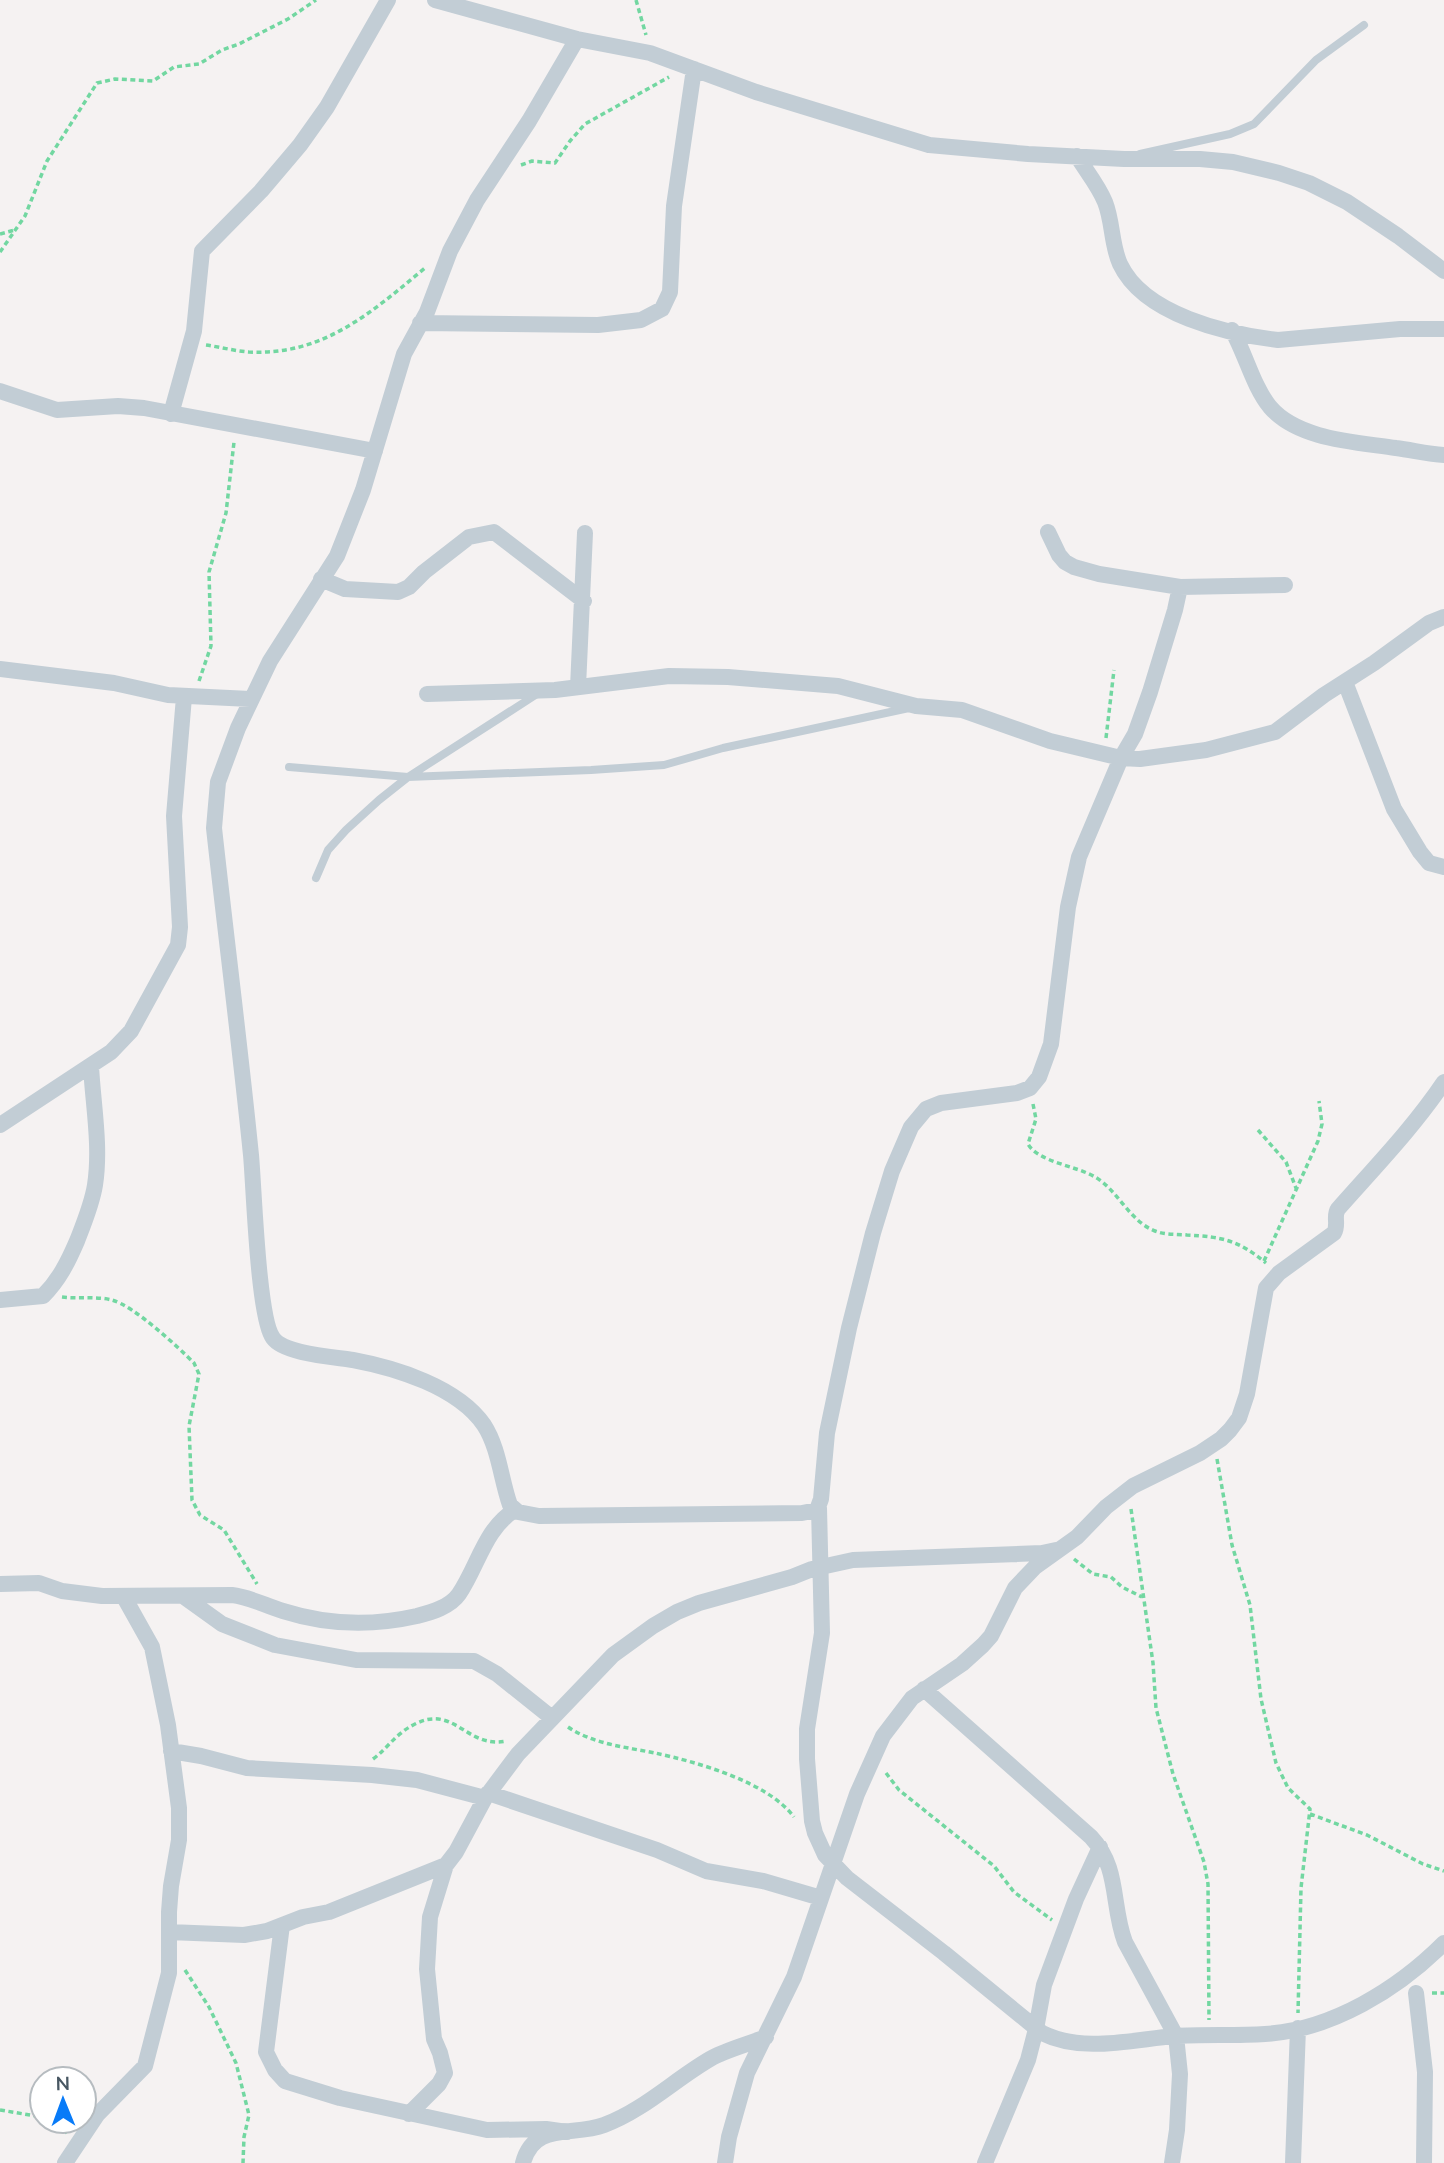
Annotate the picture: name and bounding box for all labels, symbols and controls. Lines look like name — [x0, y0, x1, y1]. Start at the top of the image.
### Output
north arrow — [28, 2065, 98, 2135]
text: N — [55, 2071, 70, 2095]

